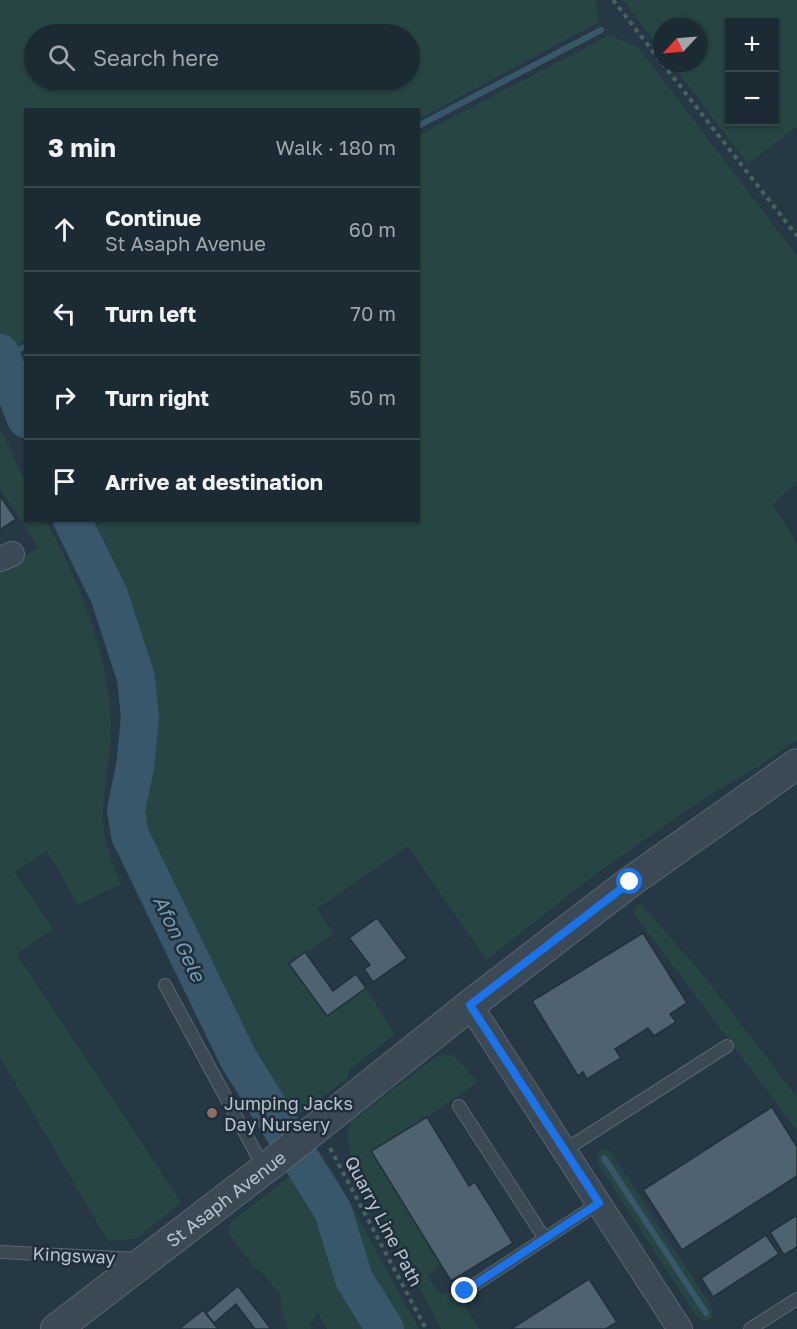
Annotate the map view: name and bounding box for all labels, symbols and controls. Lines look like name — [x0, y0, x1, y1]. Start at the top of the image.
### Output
north arrow — [653, 18, 707, 72]
map controls — [725, 18, 779, 126]
button: + — [725, 18, 779, 72]
search box — [24, 24, 420, 90]
icon: search — [45, 41, 78, 74]
text: Search here — [93, 44, 219, 71]
button: − — [725, 72, 779, 126]
text: 3 min — [48, 132, 116, 163]
text: Walk · 180 m — [276, 135, 396, 159]
text: Continue — [105, 204, 201, 231]
icon: ahead — [48, 213, 81, 246]
text: 60 m — [349, 217, 396, 241]
text: St Asaph Avenue — [105, 231, 266, 255]
icon: left — [48, 297, 81, 330]
text: Turn left — [105, 300, 196, 327]
text: 70 m — [350, 301, 396, 325]
icon: right — [48, 381, 81, 414]
text: Turn right — [105, 384, 209, 411]
text: 50 m — [349, 385, 396, 409]
icon: arrive — [48, 465, 81, 498]
text: Arrive at destination — [105, 468, 323, 495]
route start — [616, 868, 642, 894]
water label: Afon Gele — [149, 891, 212, 986]
place label: Jumping Jacks Day Nursery — [224, 1092, 353, 1135]
marker: Jumping Jacks Day Nursery — [205, 1106, 219, 1120]
street label: St Asaph Avenue — [162, 1146, 290, 1251]
street label: Quarry Line Path — [340, 1152, 428, 1290]
street label: Kingsway — [32, 1242, 116, 1268]
route end — [451, 1277, 477, 1303]

